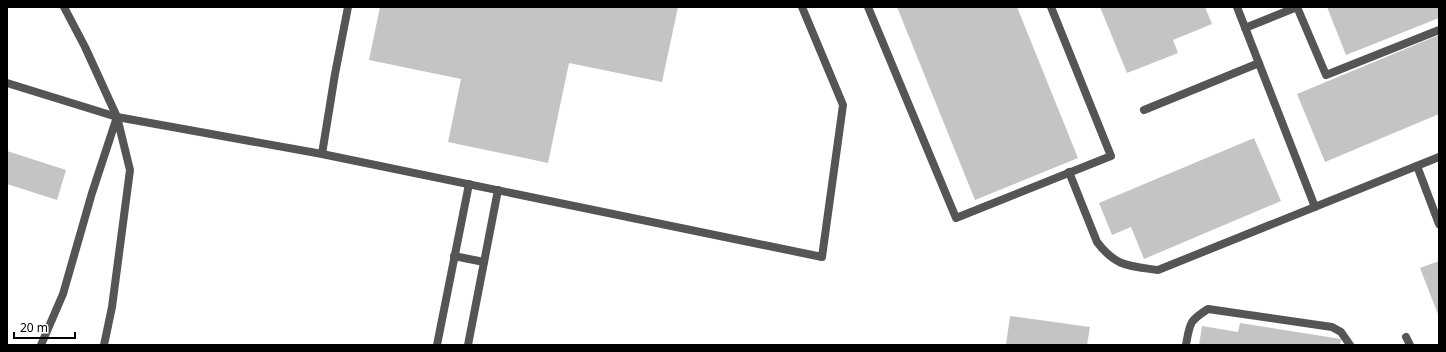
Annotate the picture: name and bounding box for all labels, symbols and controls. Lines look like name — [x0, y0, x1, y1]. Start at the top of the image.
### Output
scale bar — [14, 314, 75, 340]
text: 20 m — [20, 319, 48, 336]

